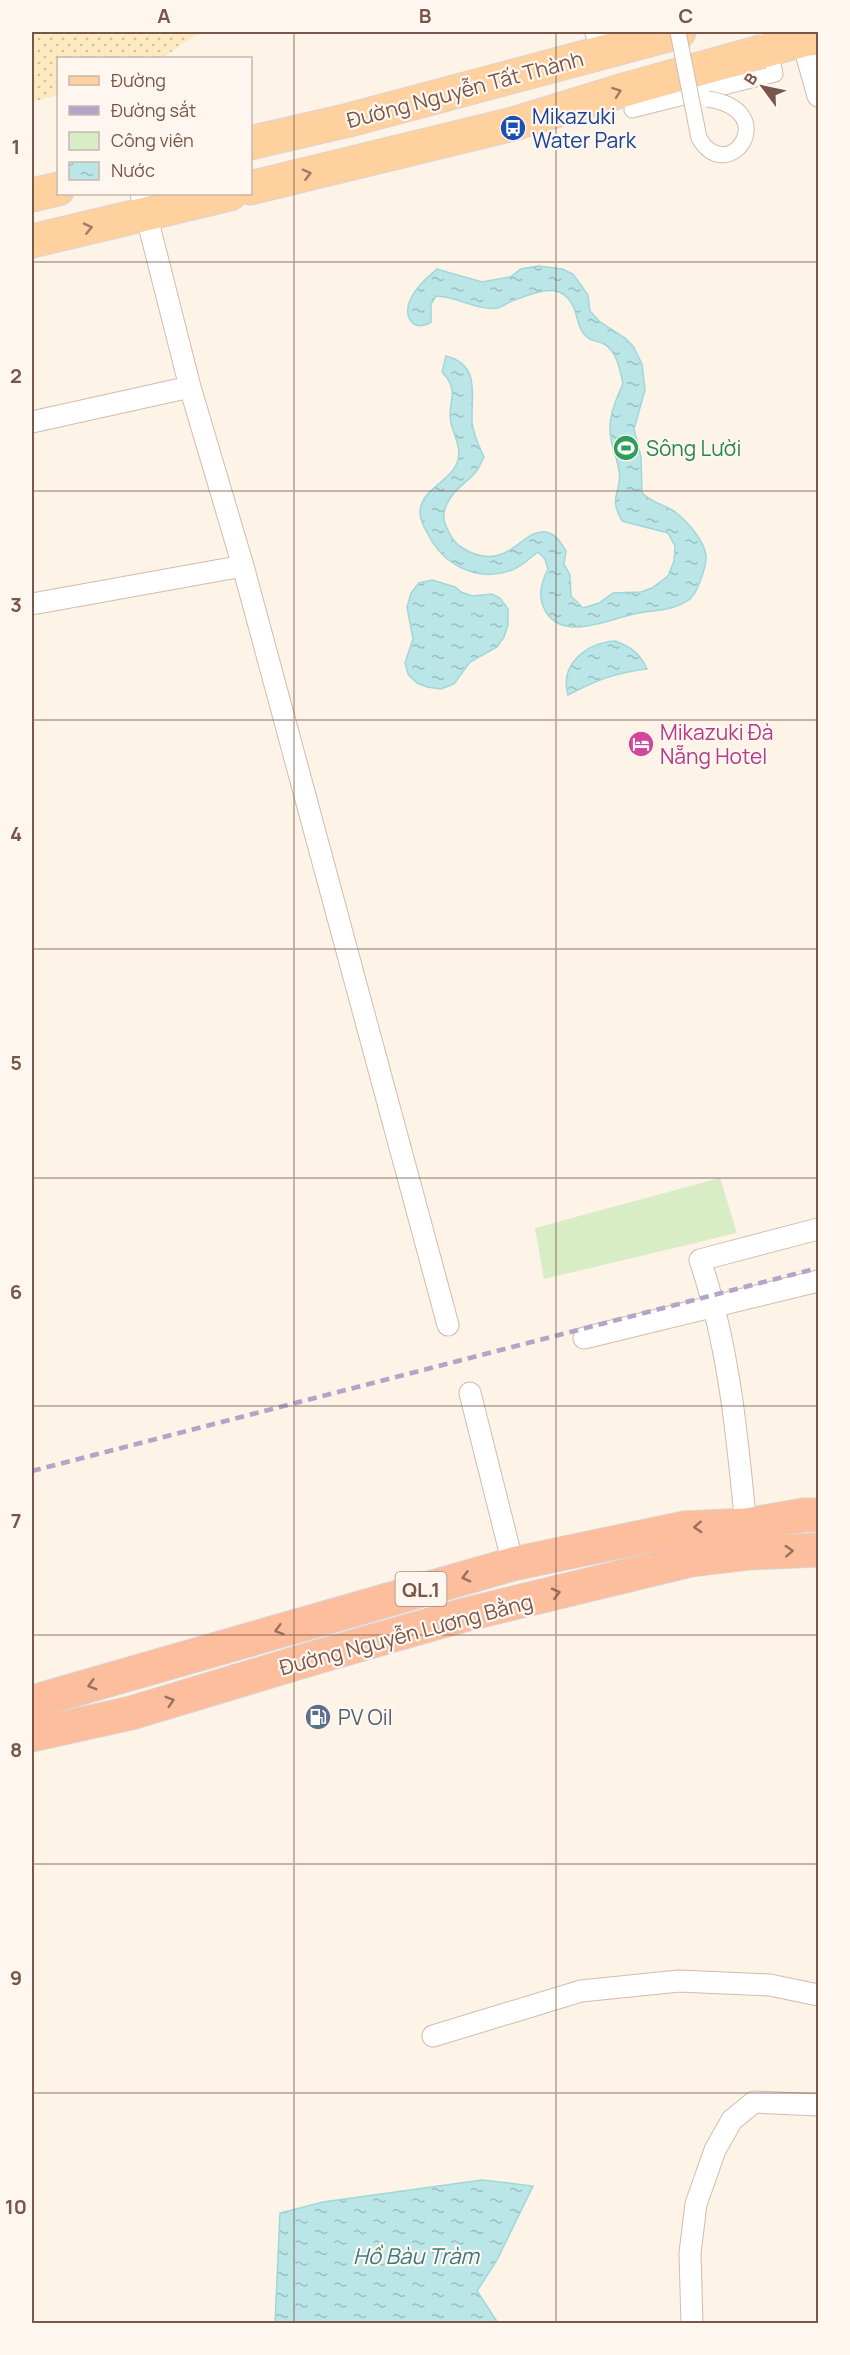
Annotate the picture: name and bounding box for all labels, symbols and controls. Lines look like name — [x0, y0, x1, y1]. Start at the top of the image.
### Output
text: A — [157, 2, 171, 29]
text: B — [419, 2, 432, 29]
text: C — [679, 2, 693, 29]
street label: Đường Nguyễn Tất Thành — [344, 44, 586, 134]
legend — [57, 57, 252, 195]
north arrow — [733, 57, 793, 117]
text: Đường — [111, 68, 166, 92]
text: B — [738, 69, 762, 89]
one-way arrow — [611, 87, 622, 99]
text: Đường sắt — [111, 98, 196, 122]
place label: Mikazuki Water Park — [532, 102, 637, 154]
bus stop icon: Mikazuki Water Park — [498, 113, 528, 143]
text: Công viên — [111, 128, 194, 152]
text: 1 — [12, 133, 20, 160]
text: Nước — [111, 158, 155, 182]
one-way arrow — [302, 169, 312, 182]
one-way arrow — [83, 222, 93, 235]
text: 2 — [10, 362, 22, 389]
sports icon: Sông Lười — [611, 433, 641, 463]
place label: Sông Lười — [646, 434, 741, 462]
text: 3 — [10, 591, 22, 618]
place label: Mikazuki Đà Nẵng Hotel — [660, 718, 773, 770]
hotel icon: Mikazuki Đà Nẵng Hotel — [626, 729, 656, 759]
text: 4 — [10, 820, 22, 847]
text: 5 — [10, 1049, 22, 1076]
text: 6 — [10, 1278, 22, 1305]
text: 7 — [11, 1507, 21, 1534]
one-way arrow — [693, 1521, 702, 1534]
one-way arrow — [784, 1544, 793, 1557]
one-way arrow — [461, 1569, 471, 1582]
road number: QL.1 — [396, 1572, 446, 1606]
street label: Đường Nguyễn Lương Bằng — [276, 1587, 536, 1681]
one-way arrow — [551, 1587, 561, 1600]
one-way arrow — [274, 1623, 285, 1635]
one-way arrow — [87, 1678, 97, 1690]
one-way arrow — [164, 1696, 175, 1708]
fuel station icon: PV Oil — [303, 1702, 333, 1732]
place label: PV Oil — [338, 1703, 393, 1731]
text: 8 — [10, 1736, 22, 1763]
text: 9 — [10, 1964, 22, 1991]
text: 10 — [5, 2193, 27, 2220]
water label: Hồ Bàu Tràm — [353, 2241, 480, 2271]

